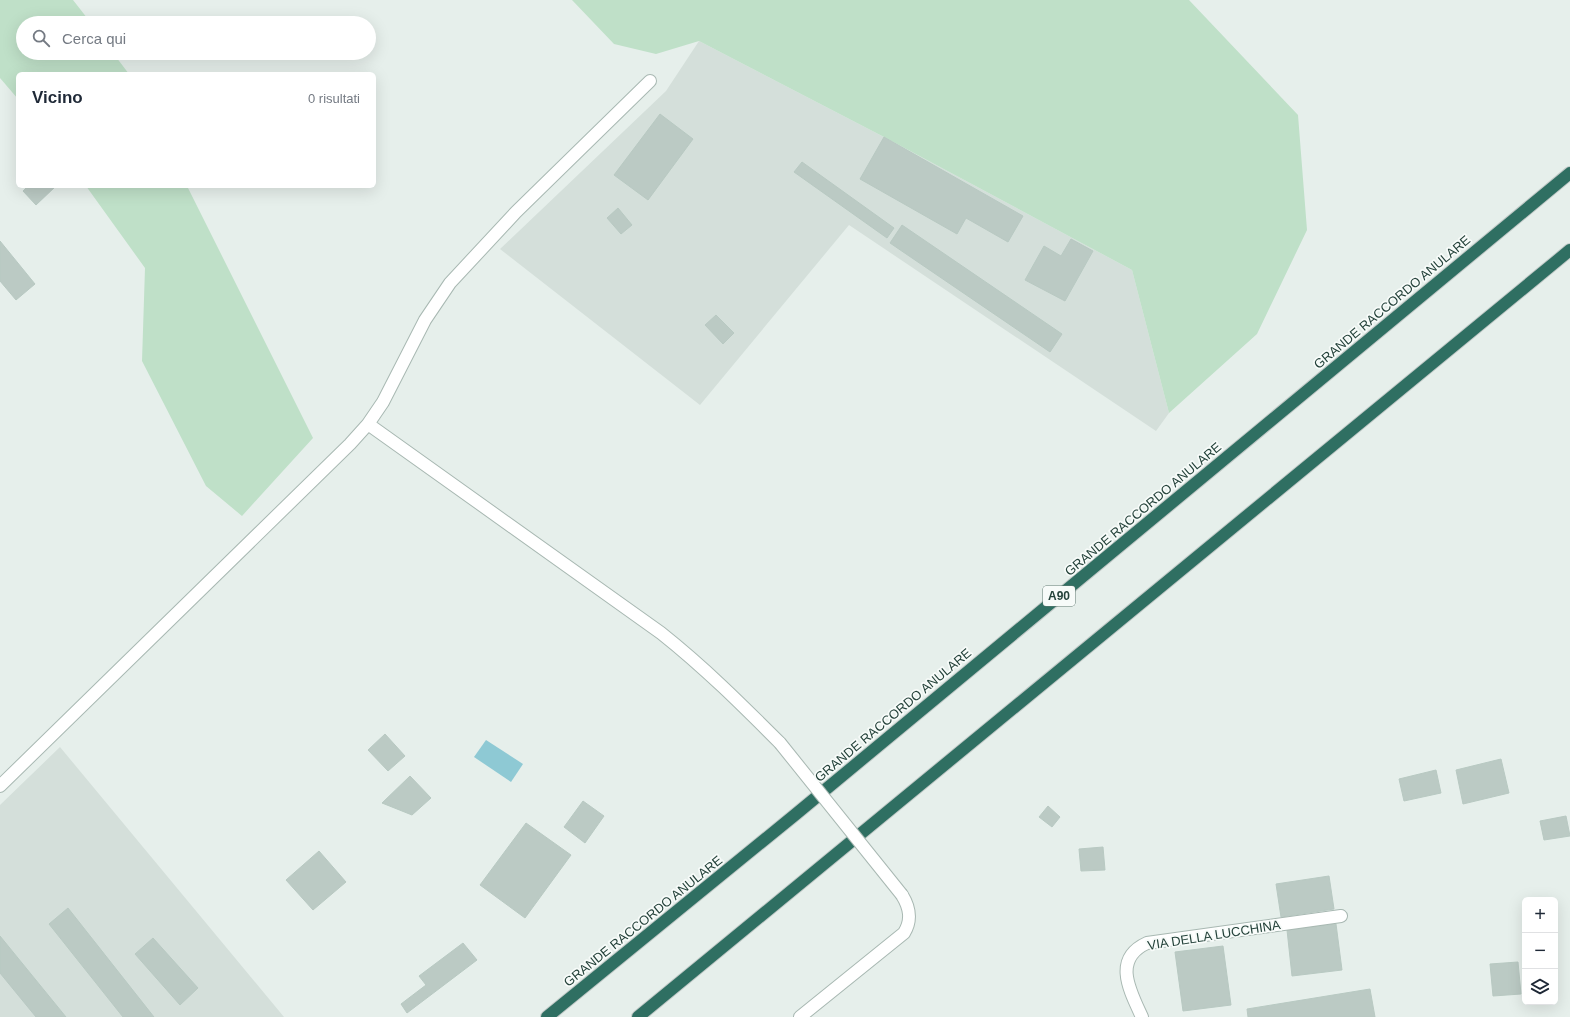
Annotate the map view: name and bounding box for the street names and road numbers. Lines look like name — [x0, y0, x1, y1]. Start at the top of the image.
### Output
street label: GRANDE RACCORDO ANULARE — [1311, 232, 1473, 372]
street label: GRANDE RACCORDO ANULARE — [1062, 439, 1224, 579]
road number: A90 — [1043, 586, 1075, 606]
street label: GRANDE RACCORDO ANULARE — [812, 645, 974, 785]
street label: GRANDE RACCORDO ANULARE — [561, 852, 725, 990]
street label: VIA DELLA LUCCHINA — [1146, 917, 1282, 953]

